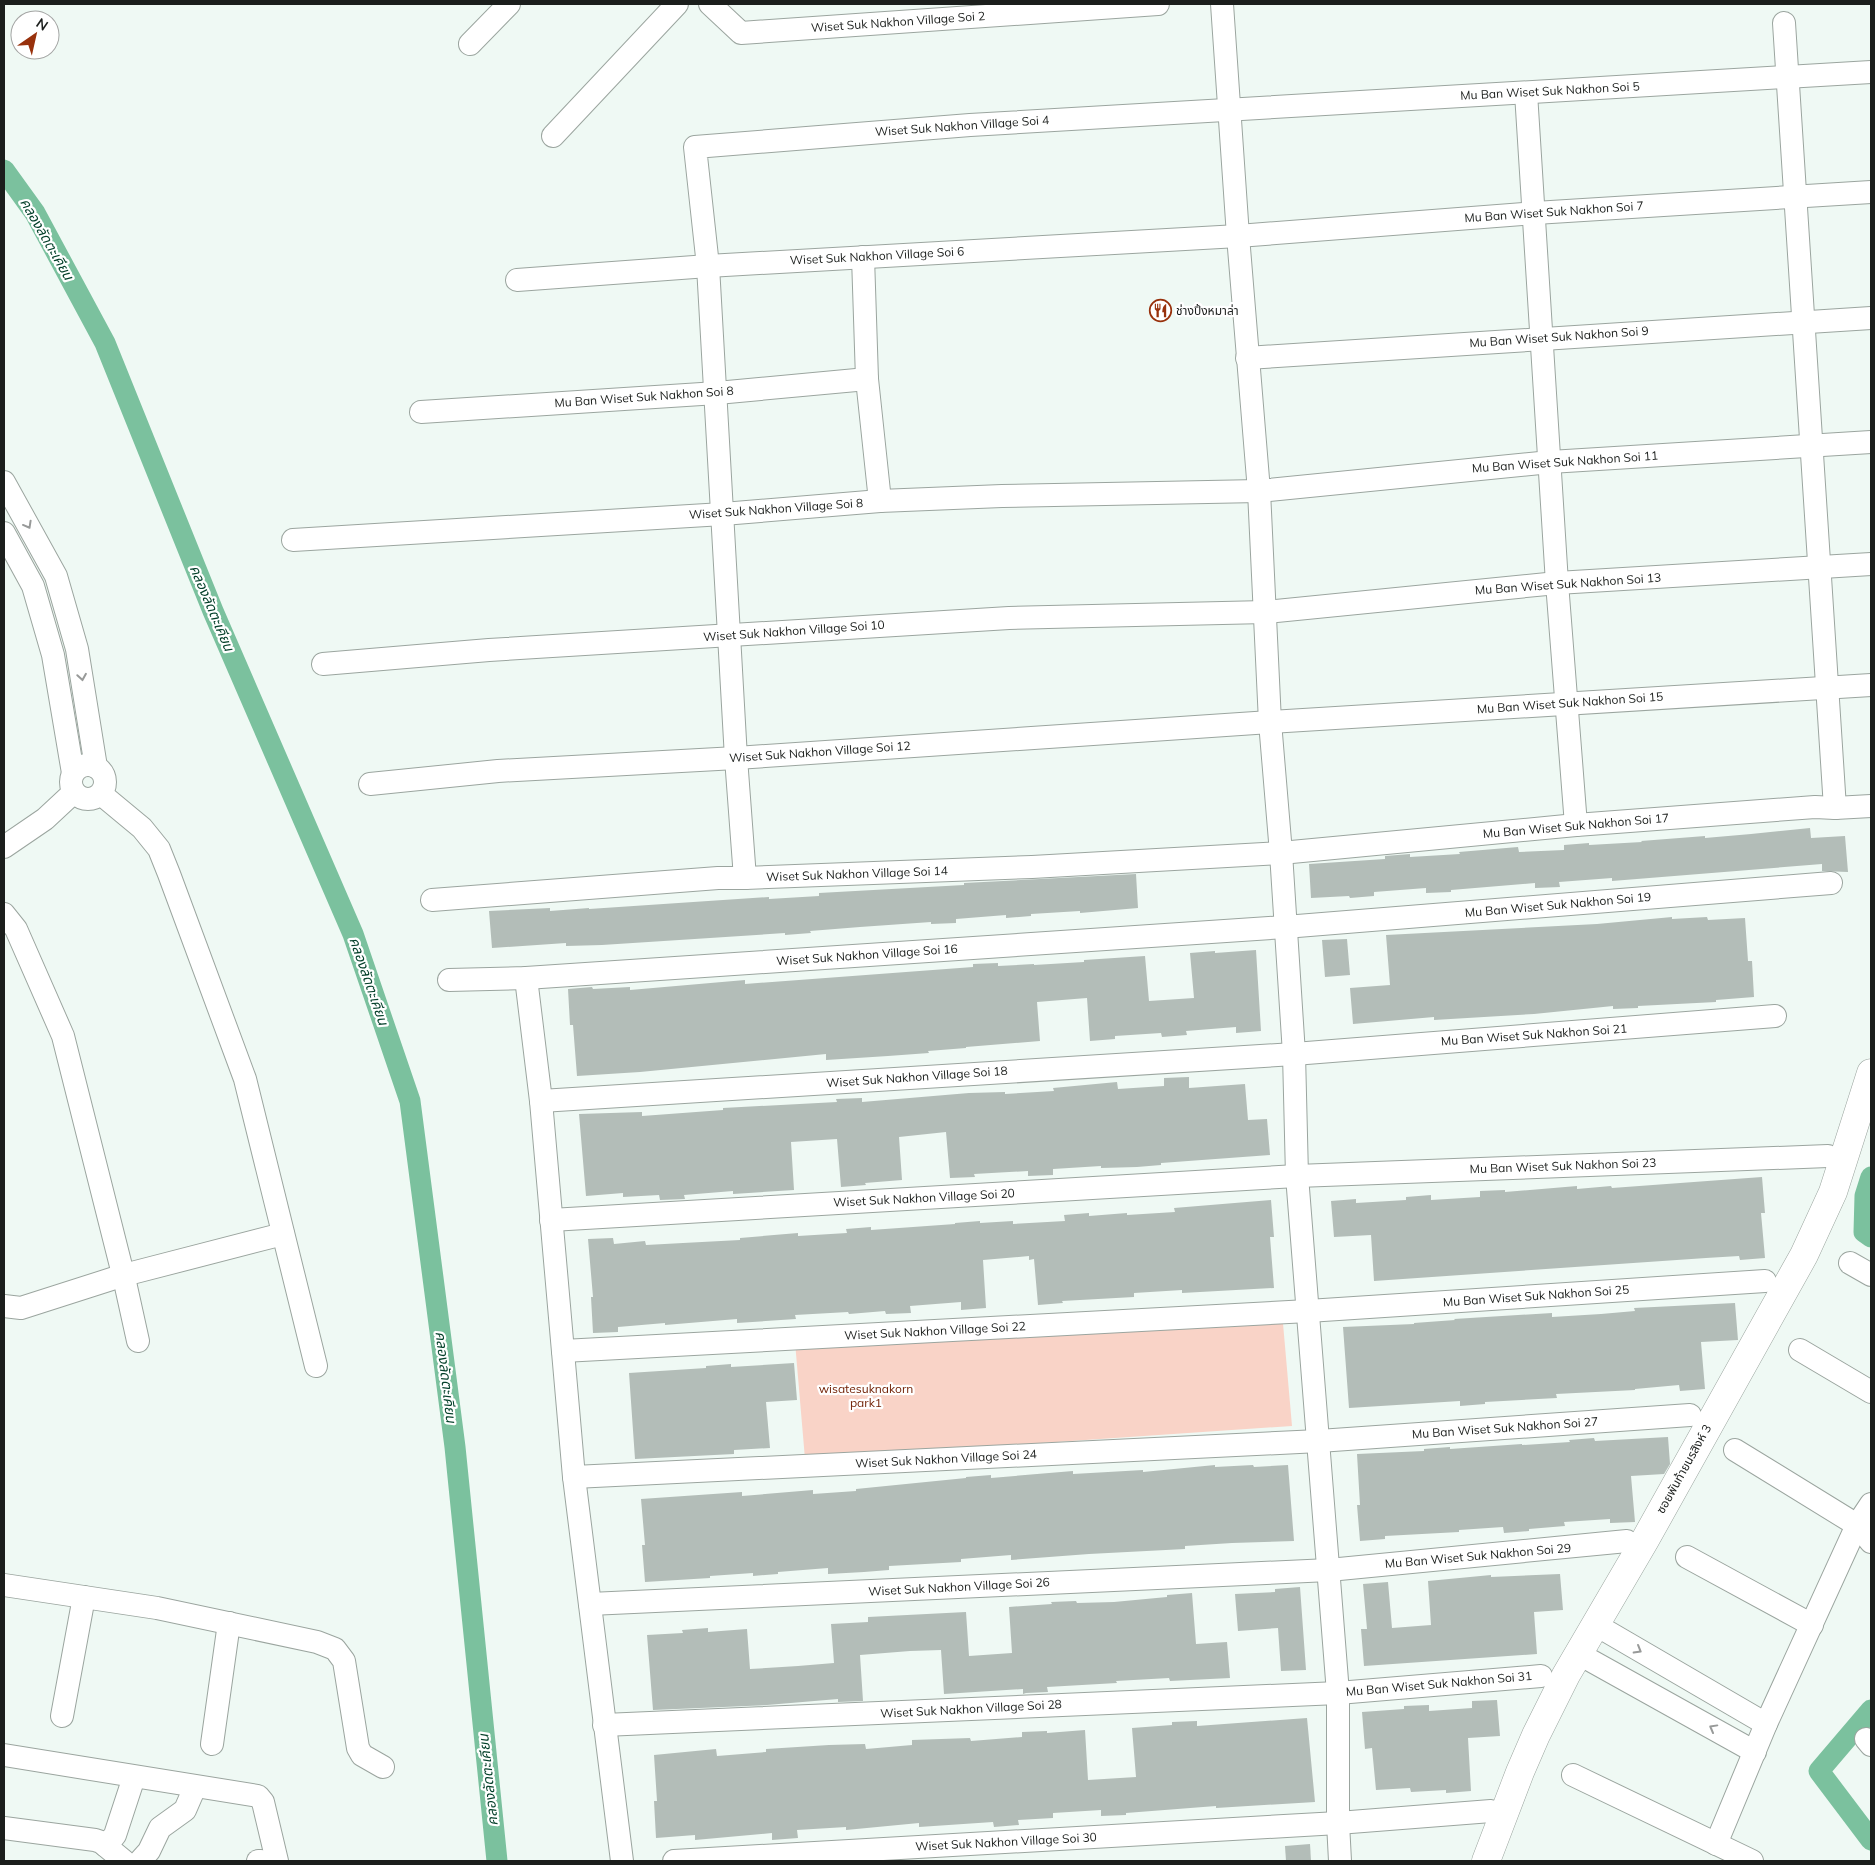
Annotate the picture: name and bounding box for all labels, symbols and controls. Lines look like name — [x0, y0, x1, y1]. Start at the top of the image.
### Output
street label: Wiset Suk Nakhon Village Soi 2 — [810, 8, 986, 35]
north arrow — [10, 10, 60, 60]
text: N — [33, 14, 52, 35]
street label: Mu Ban Wiset Suk Nakhon Soi 5 — [1460, 78, 1640, 103]
street label: Wiset Suk Nakhon Village Soi 4 — [874, 112, 1050, 139]
water label: คลองลัดตะเคียน — [16, 195, 78, 285]
street label: Mu Ban Wiset Suk Nakhon Soi 7 — [1464, 198, 1644, 225]
street label: Wiset Suk Nakhon Village Soi 6 — [789, 243, 965, 268]
restaurant icon: ช่างปิ้งหมาล่า — [1148, 299, 1172, 323]
place label: ช่างปิ้งหมาล่า — [1176, 303, 1239, 318]
street label: Mu Ban Wiset Suk Nakhon Soi 9 — [1469, 323, 1649, 350]
street label: Mu Ban Wiset Suk Nakhon Soi 8 — [554, 383, 734, 410]
street label: Mu Ban Wiset Suk Nakhon Soi 11 — [1471, 448, 1659, 475]
street label: Wiset Suk Nakhon Village Soi 8 — [688, 495, 864, 522]
one-way arrow — [21, 520, 31, 529]
water label: คลองลัดตะเคียน — [186, 562, 239, 655]
street label: Mu Ban Wiset Suk Nakhon Soi 13 — [1474, 570, 1662, 597]
street label: Wiset Suk Nakhon Village Soi 10 — [703, 617, 885, 644]
one-way arrow — [76, 673, 87, 681]
street label: Mu Ban Wiset Suk Nakhon Soi 15 — [1476, 689, 1664, 716]
street label: Wiset Suk Nakhon Village Soi 12 — [729, 738, 911, 765]
street label: Mu Ban Wiset Suk Nakhon Soi 17 — [1482, 810, 1670, 841]
street label: Wiset Suk Nakhon Village Soi 14 — [766, 863, 948, 884]
street label: Mu Ban Wiset Suk Nakhon Soi 19 — [1464, 889, 1652, 920]
water label: คลองลัดตะเคียน — [346, 935, 393, 1029]
street label: Wiset Suk Nakhon Village Soi 16 — [776, 941, 958, 968]
street label: Mu Ban Wiset Suk Nakhon Soi 21 — [1440, 1021, 1628, 1048]
street label: Wiset Suk Nakhon Village Soi 18 — [826, 1063, 1008, 1090]
street label: Mu Ban Wiset Suk Nakhon Soi 23 — [1469, 1155, 1657, 1176]
street label: Wiset Suk Nakhon Village Soi 20 — [833, 1185, 1015, 1210]
street label: Mu Ban Wiset Suk Nakhon Soi 25 — [1442, 1282, 1630, 1309]
street label: Wiset Suk Nakhon Village Soi 22 — [844, 1318, 1026, 1343]
water label: คลองลัดตะเคียน — [431, 1330, 461, 1425]
park label: wisatesuknakorn park1 — [819, 1381, 913, 1410]
street label: Mu Ban Wiset Suk Nakhon Soi 27 — [1411, 1414, 1599, 1441]
street label: ซอยพันท้ายนรสิงห์ 3 — [1653, 1422, 1714, 1516]
street label: Wiset Suk Nakhon Village Soi 24 — [855, 1446, 1037, 1471]
street label: Mu Ban Wiset Suk Nakhon Soi 29 — [1384, 1540, 1572, 1571]
street label: Wiset Suk Nakhon Village Soi 26 — [868, 1574, 1050, 1599]
one-way arrow — [1633, 1643, 1642, 1653]
street label: Mu Ban Wiset Suk Nakhon Soi 31 — [1345, 1668, 1533, 1699]
street label: Wiset Suk Nakhon Village Soi 28 — [880, 1696, 1062, 1721]
one-way arrow — [1709, 1725, 1718, 1735]
water label: คลองลัดตะเคียน — [474, 1732, 502, 1827]
street label: Wiset Suk Nakhon Village Soi 30 — [915, 1829, 1097, 1854]

